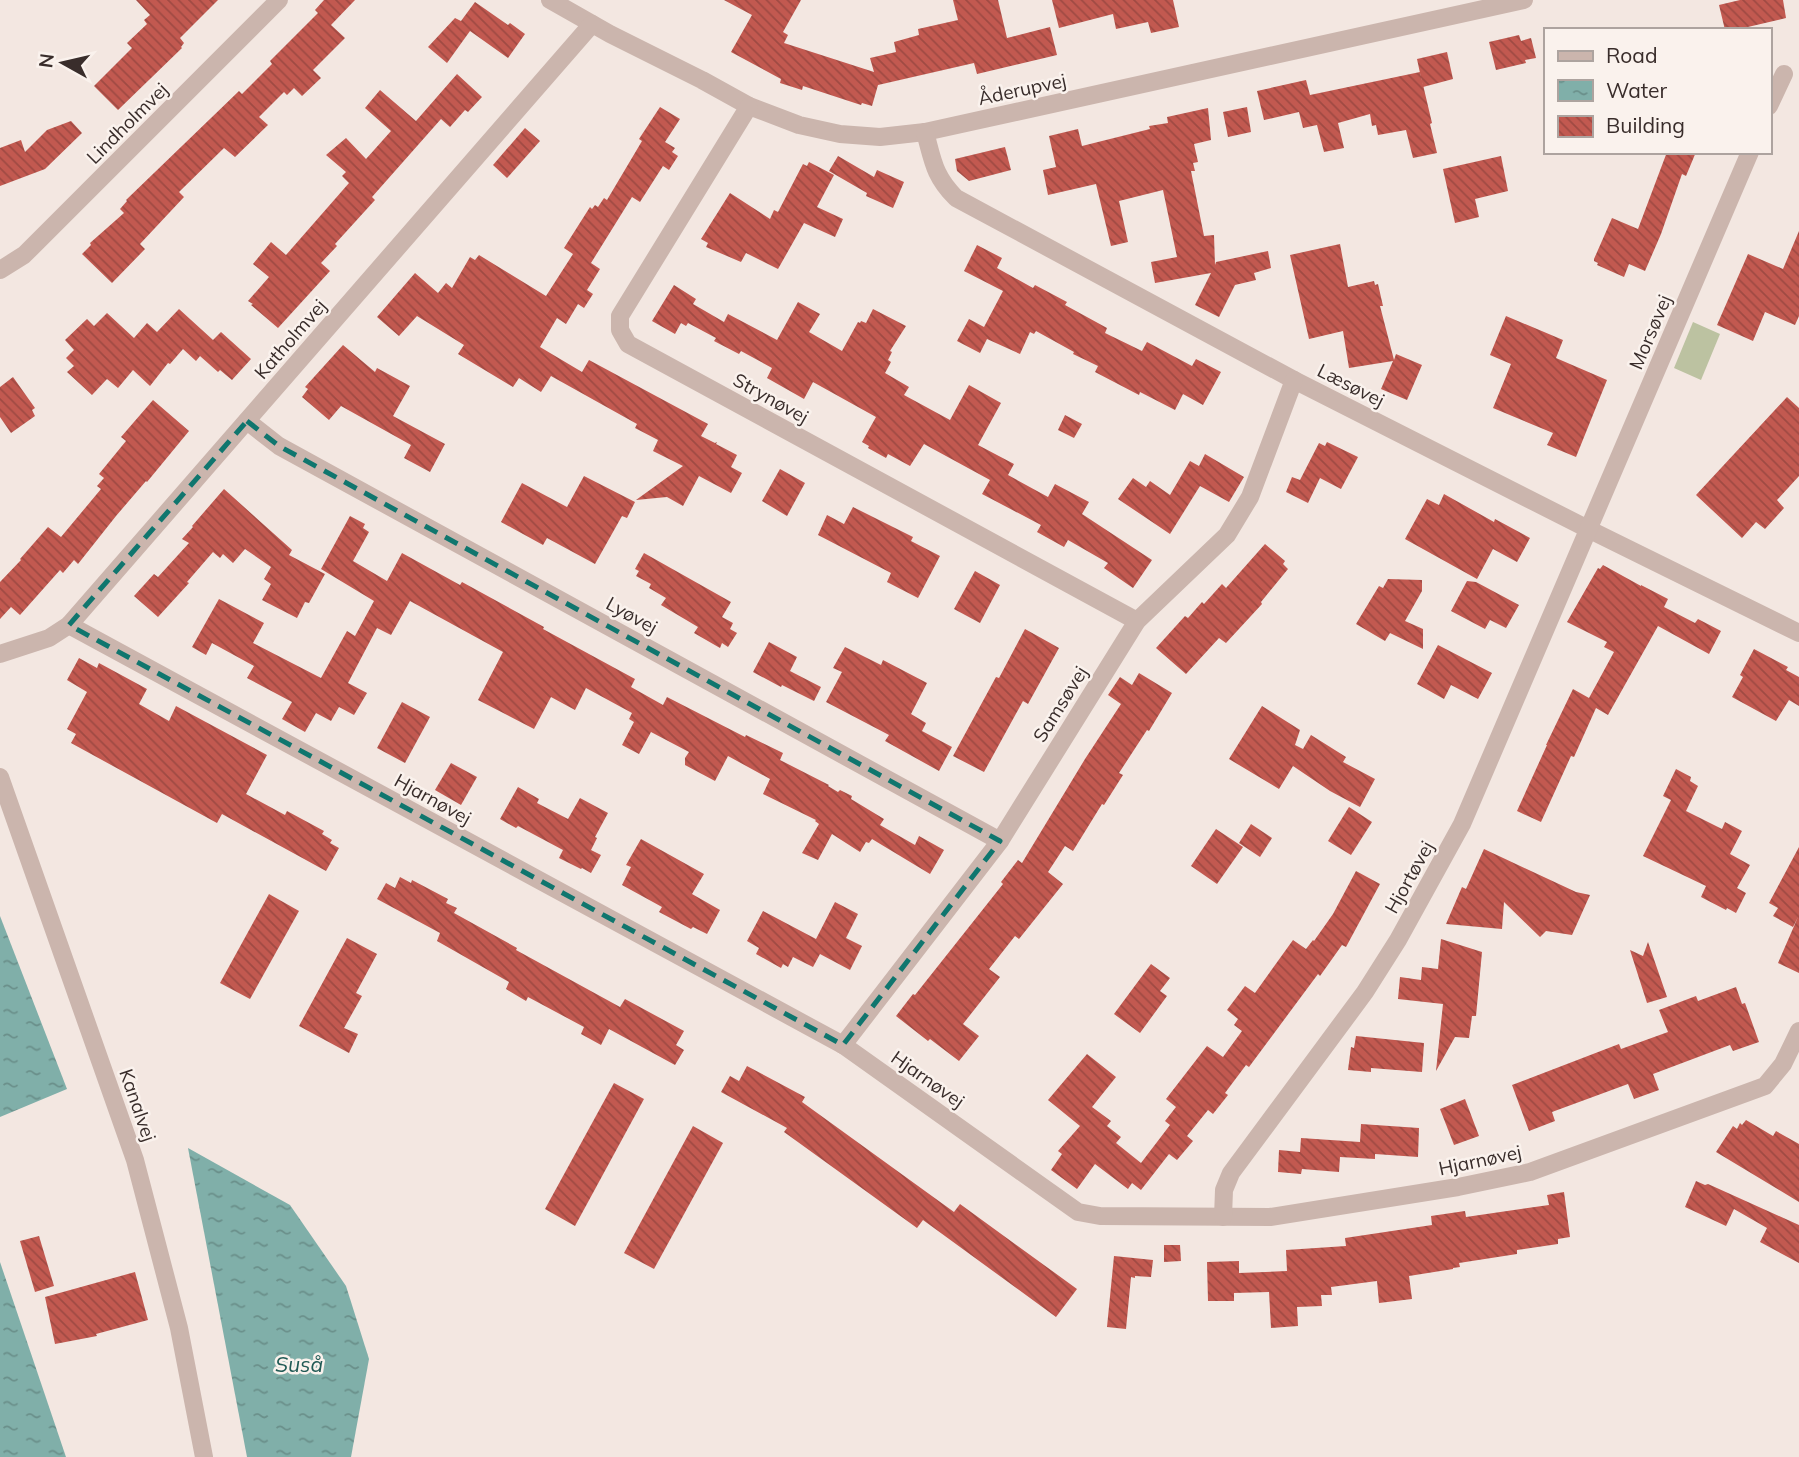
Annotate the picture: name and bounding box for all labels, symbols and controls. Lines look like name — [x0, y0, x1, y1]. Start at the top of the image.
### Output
north arrow — [28, 28, 98, 98]
legend — [1544, 28, 1771, 154]
text: Road — [1606, 42, 1657, 68]
text: N — [33, 52, 59, 69]
street label: Åderupvej — [976, 68, 1068, 110]
street label: Lindholmvej — [81, 77, 173, 169]
text: Water — [1606, 77, 1667, 103]
text: Building — [1606, 112, 1685, 138]
street label: Morsøvej — [1624, 291, 1676, 373]
street label: Katholmvej — [249, 294, 331, 384]
street label: Læsøvej — [1313, 358, 1389, 412]
street label: Strynøvej — [729, 367, 813, 429]
street label: Lyøvej — [602, 591, 662, 639]
street label: Samsøvej — [1027, 662, 1093, 746]
street label: Hjarnøvej — [390, 768, 476, 830]
street label: Hjortøvej — [1379, 836, 1439, 918]
street label: Hjarnøvej — [887, 1045, 969, 1113]
street label: Kanalvej — [114, 1065, 162, 1145]
street label: Hjarnøvej — [1436, 1140, 1524, 1180]
water label: Suså — [275, 1351, 323, 1377]

